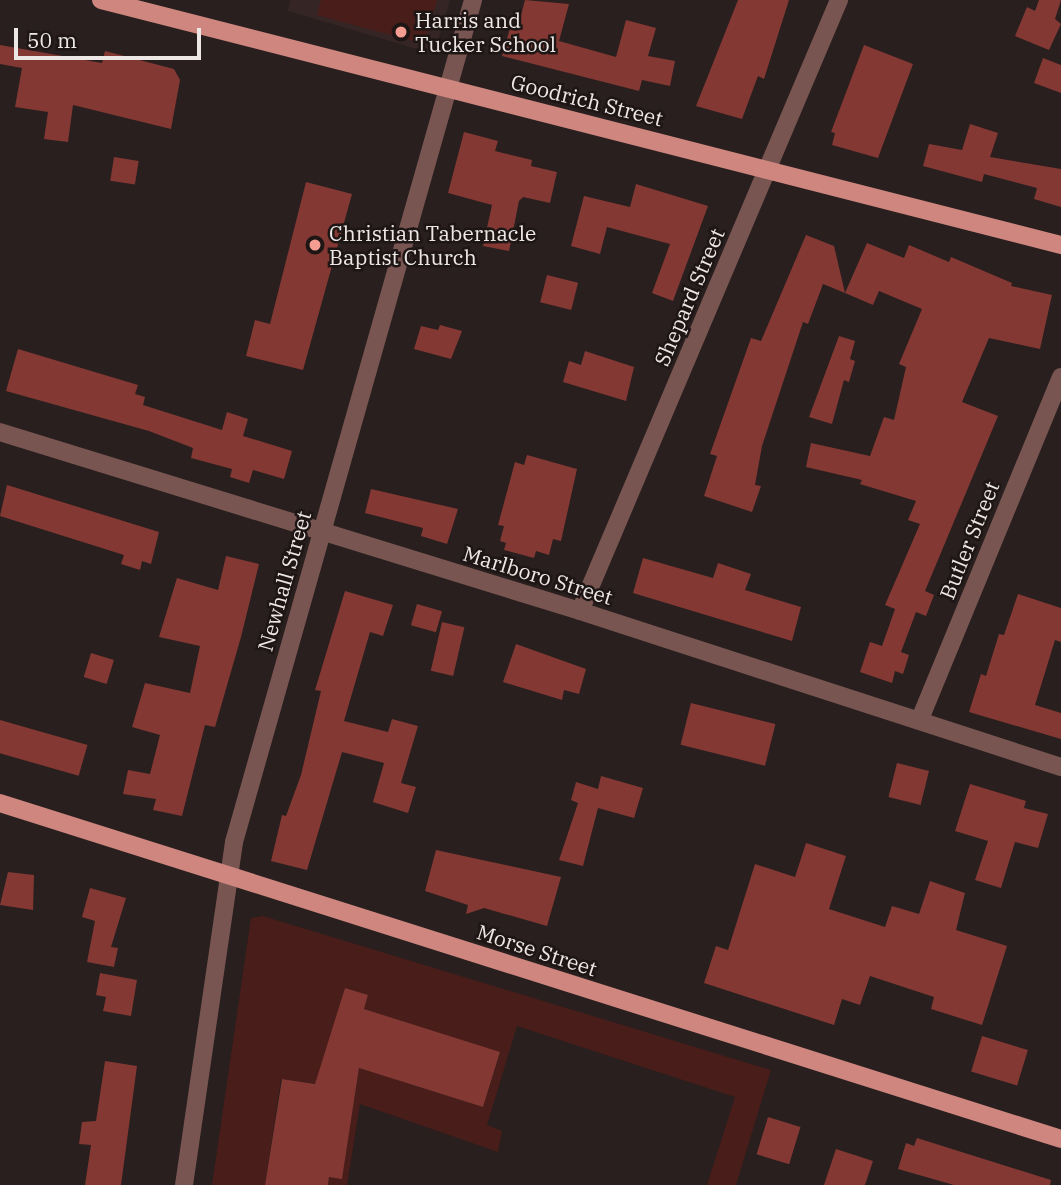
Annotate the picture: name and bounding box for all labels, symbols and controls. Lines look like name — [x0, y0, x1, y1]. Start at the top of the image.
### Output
place label: Harris and Tucker School — [415, 7, 556, 57]
scale bar — [18, 14, 205, 58]
marker: Harris and Tucker School — [393, 24, 409, 40]
text: 50 m — [27, 26, 77, 54]
street label: Goodrich Street — [508, 69, 666, 131]
place label: Christian Tabernacle Baptist Church — [329, 220, 536, 270]
street label: Shepard Street — [649, 224, 729, 370]
marker: Christian Tabernacle Baptist Church — [307, 237, 323, 253]
street label: Butler Street — [934, 477, 1004, 603]
street label: Newhall Street — [252, 508, 316, 654]
street label: Marlboro Street — [460, 540, 616, 610]
street label: Morse Street — [474, 919, 600, 981]

